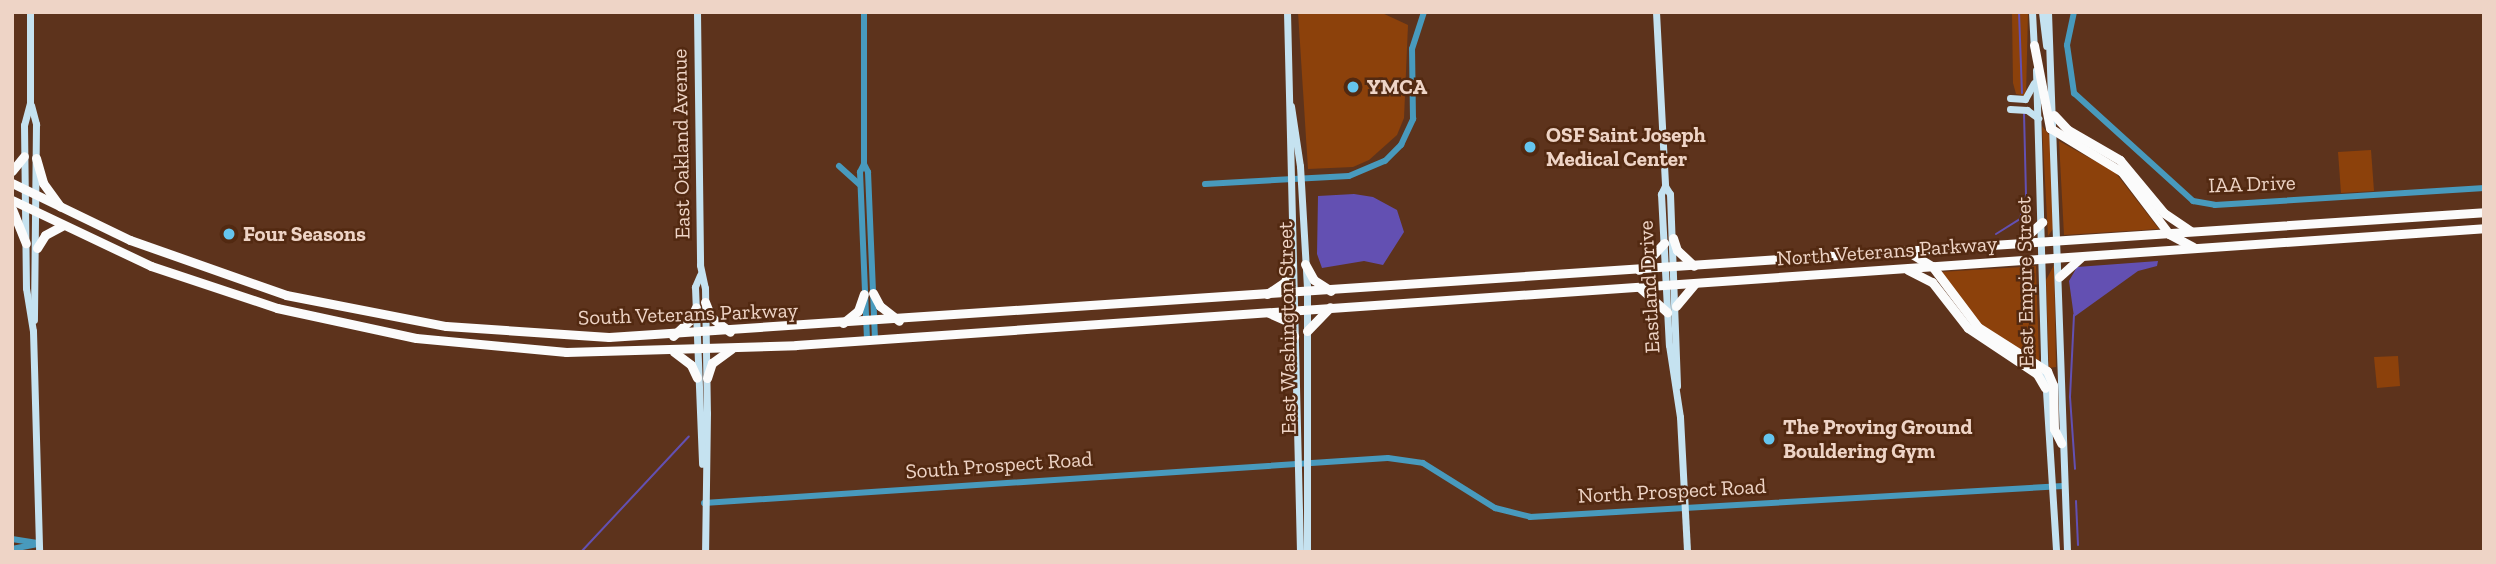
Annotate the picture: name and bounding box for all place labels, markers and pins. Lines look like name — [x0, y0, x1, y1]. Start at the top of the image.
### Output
place label: YMCA — [1367, 74, 1427, 100]
marker: YMCA — [1345, 79, 1361, 95]
place label: OSF Saint Joseph Medical Center — [1546, 122, 1706, 172]
marker: OSF Saint Joseph Medical Center — [1520, 137, 1540, 157]
place label: Four Seasons — [243, 221, 366, 247]
marker: Four Seasons — [221, 226, 237, 242]
place label: The Proving Ground Bouldering Gym — [1783, 414, 1972, 464]
marker: The Proving Ground Bouldering Gym — [1761, 431, 1777, 447]

